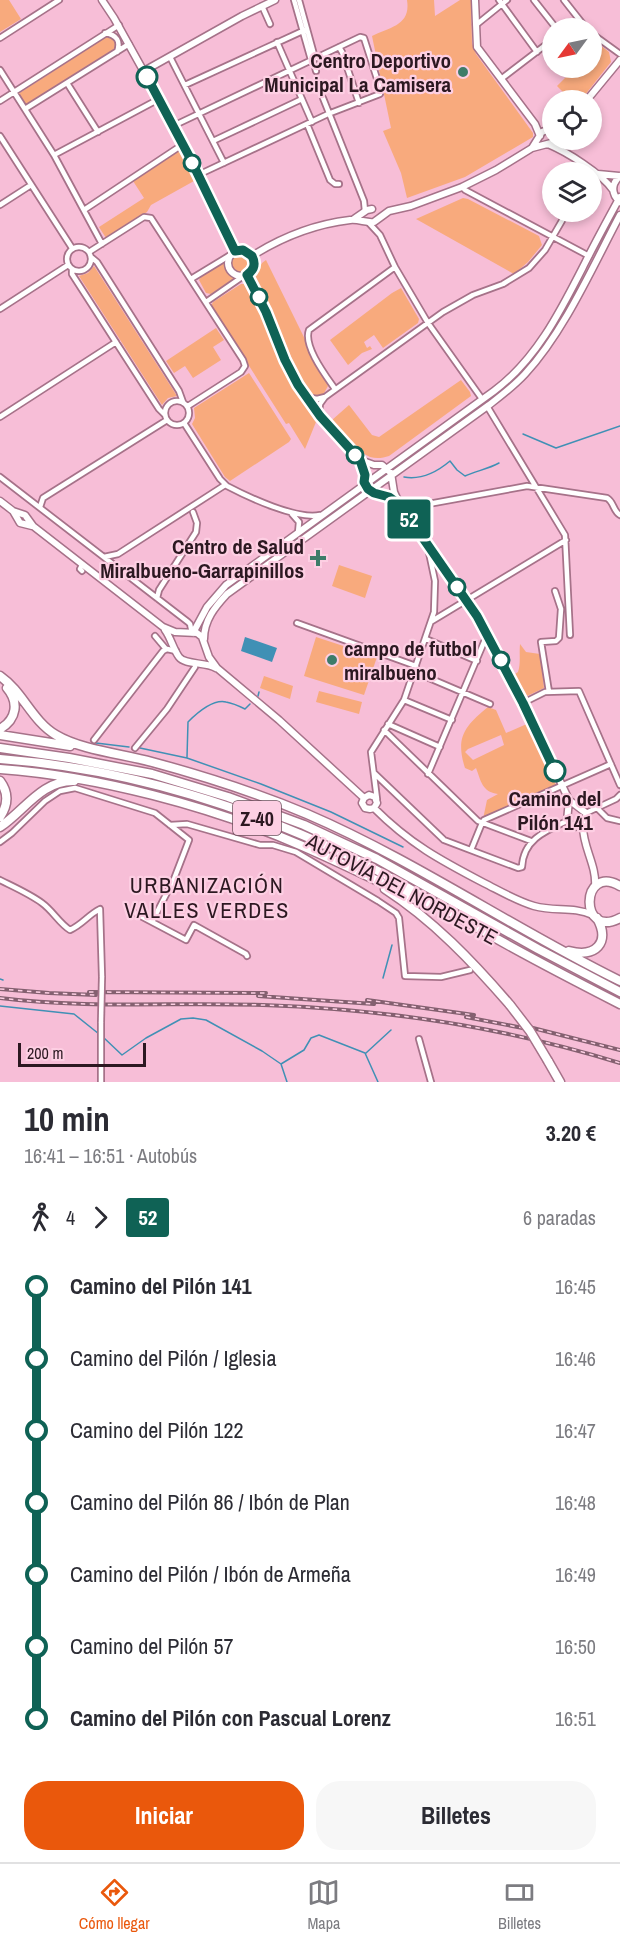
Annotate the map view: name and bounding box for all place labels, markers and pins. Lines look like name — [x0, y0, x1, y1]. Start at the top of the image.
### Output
place label: Centro Deportivo Municipal La Camisera — [264, 46, 451, 99]
marker: Centro Deportivo Municipal La Camisera — [456, 65, 470, 79]
unlabelled marker — [136, 66, 158, 88]
unlabelled marker — [183, 154, 201, 172]
unlabelled marker — [250, 288, 268, 306]
unlabelled marker — [346, 446, 364, 464]
place label: Centro de Salud Miralbueno-Garrapinillos — [100, 532, 304, 585]
marker: Centro de Salud Miralbueno-Garrapinillos — [309, 549, 327, 567]
unlabelled marker — [448, 578, 466, 596]
place label: campo de futbol miralbueno — [344, 634, 477, 687]
unlabelled marker — [492, 651, 510, 669]
marker: campo de futbol miralbueno — [325, 653, 339, 667]
marker: Camino del Pilón 141 — [544, 760, 566, 782]
place label: Camino del Pilón 141 — [509, 784, 601, 837]

